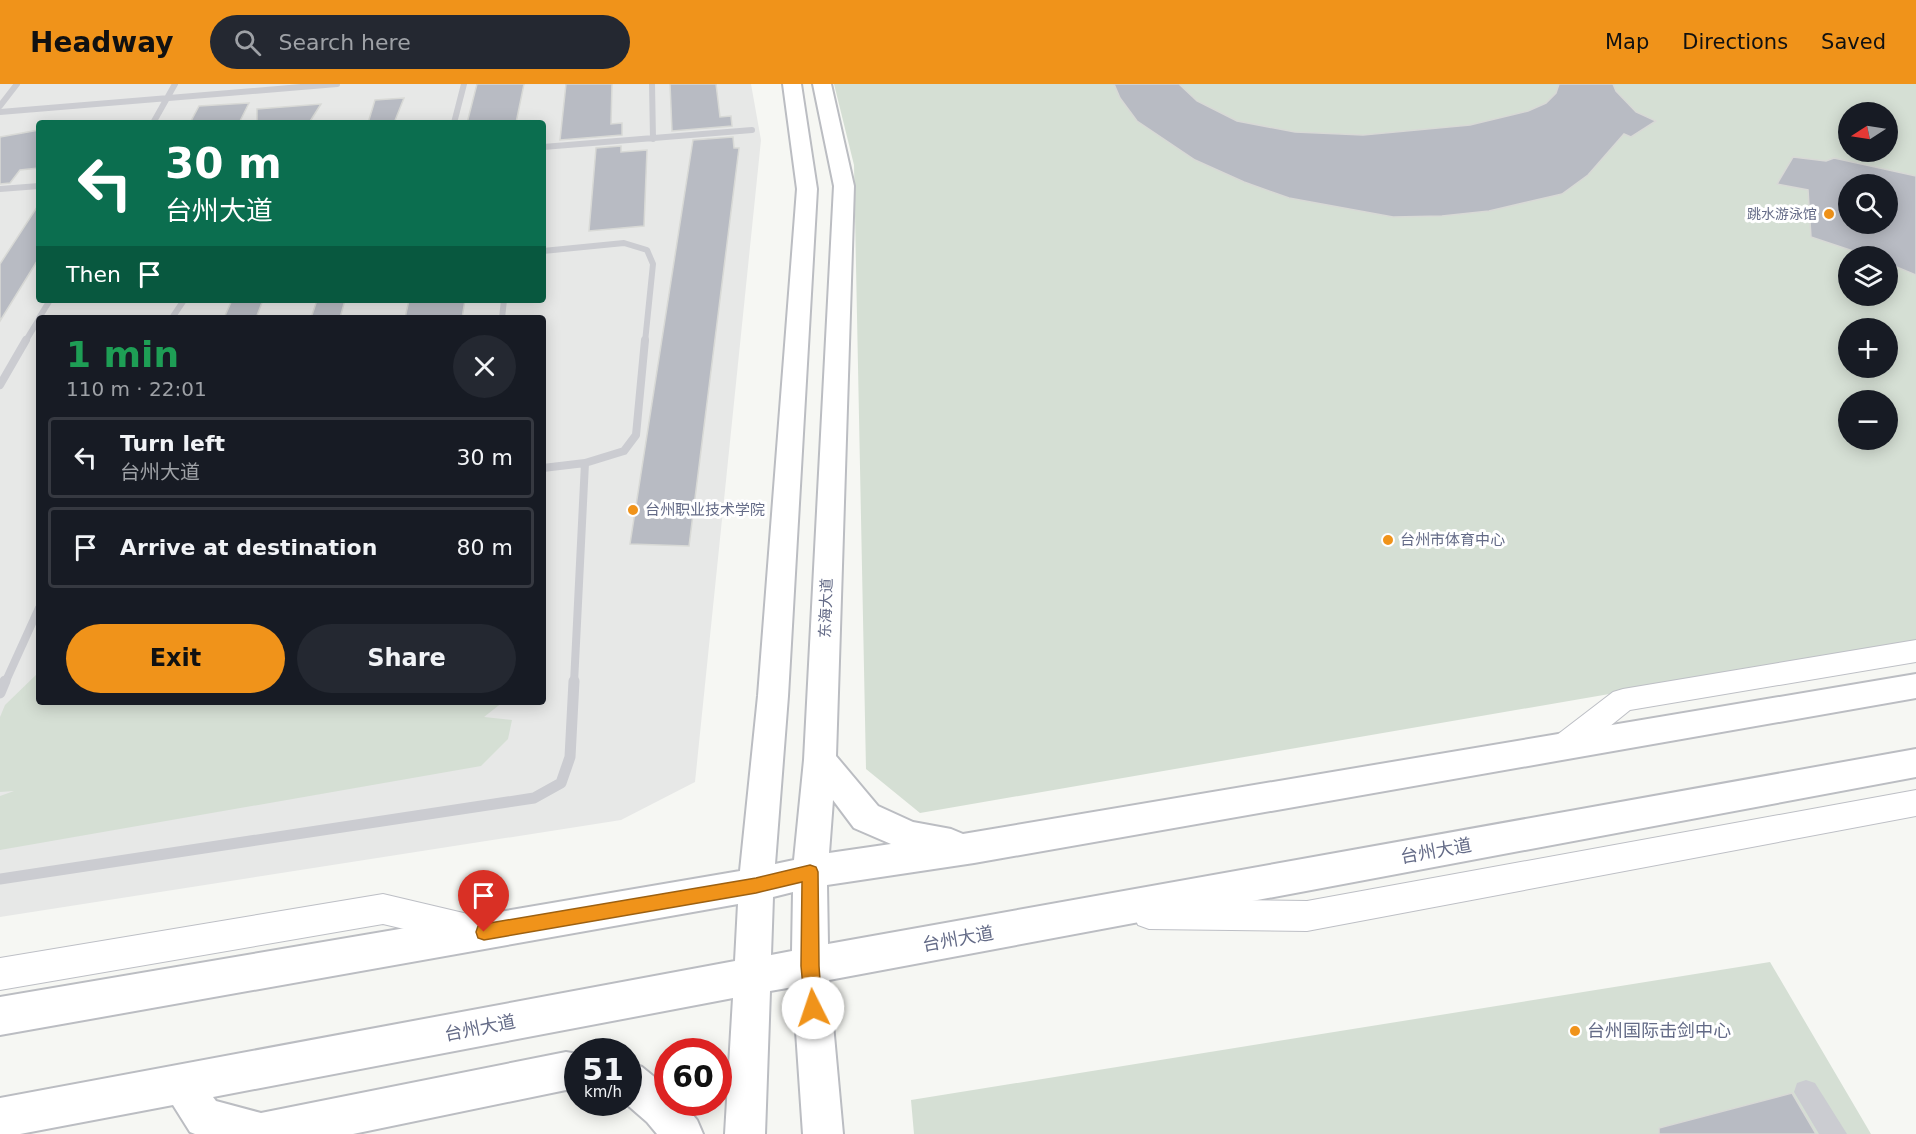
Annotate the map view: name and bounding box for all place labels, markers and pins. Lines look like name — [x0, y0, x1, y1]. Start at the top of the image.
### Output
place label: 跳水游泳馆 — [1747, 206, 1817, 222]
marker: 跳水游泳馆 — [1822, 207, 1836, 221]
place label: 台州职业技术学院 — [645, 501, 765, 519]
marker: 台州职业技术学院 — [626, 503, 640, 517]
place label: 台州市体育中心 — [1400, 531, 1505, 549]
marker: 台州市体育中心 — [1381, 533, 1395, 547]
pin — [458, 870, 509, 932]
place label: 台州国际击剑中心 — [1587, 1020, 1731, 1041]
marker: 台州国际击剑中心 — [1568, 1024, 1582, 1038]

